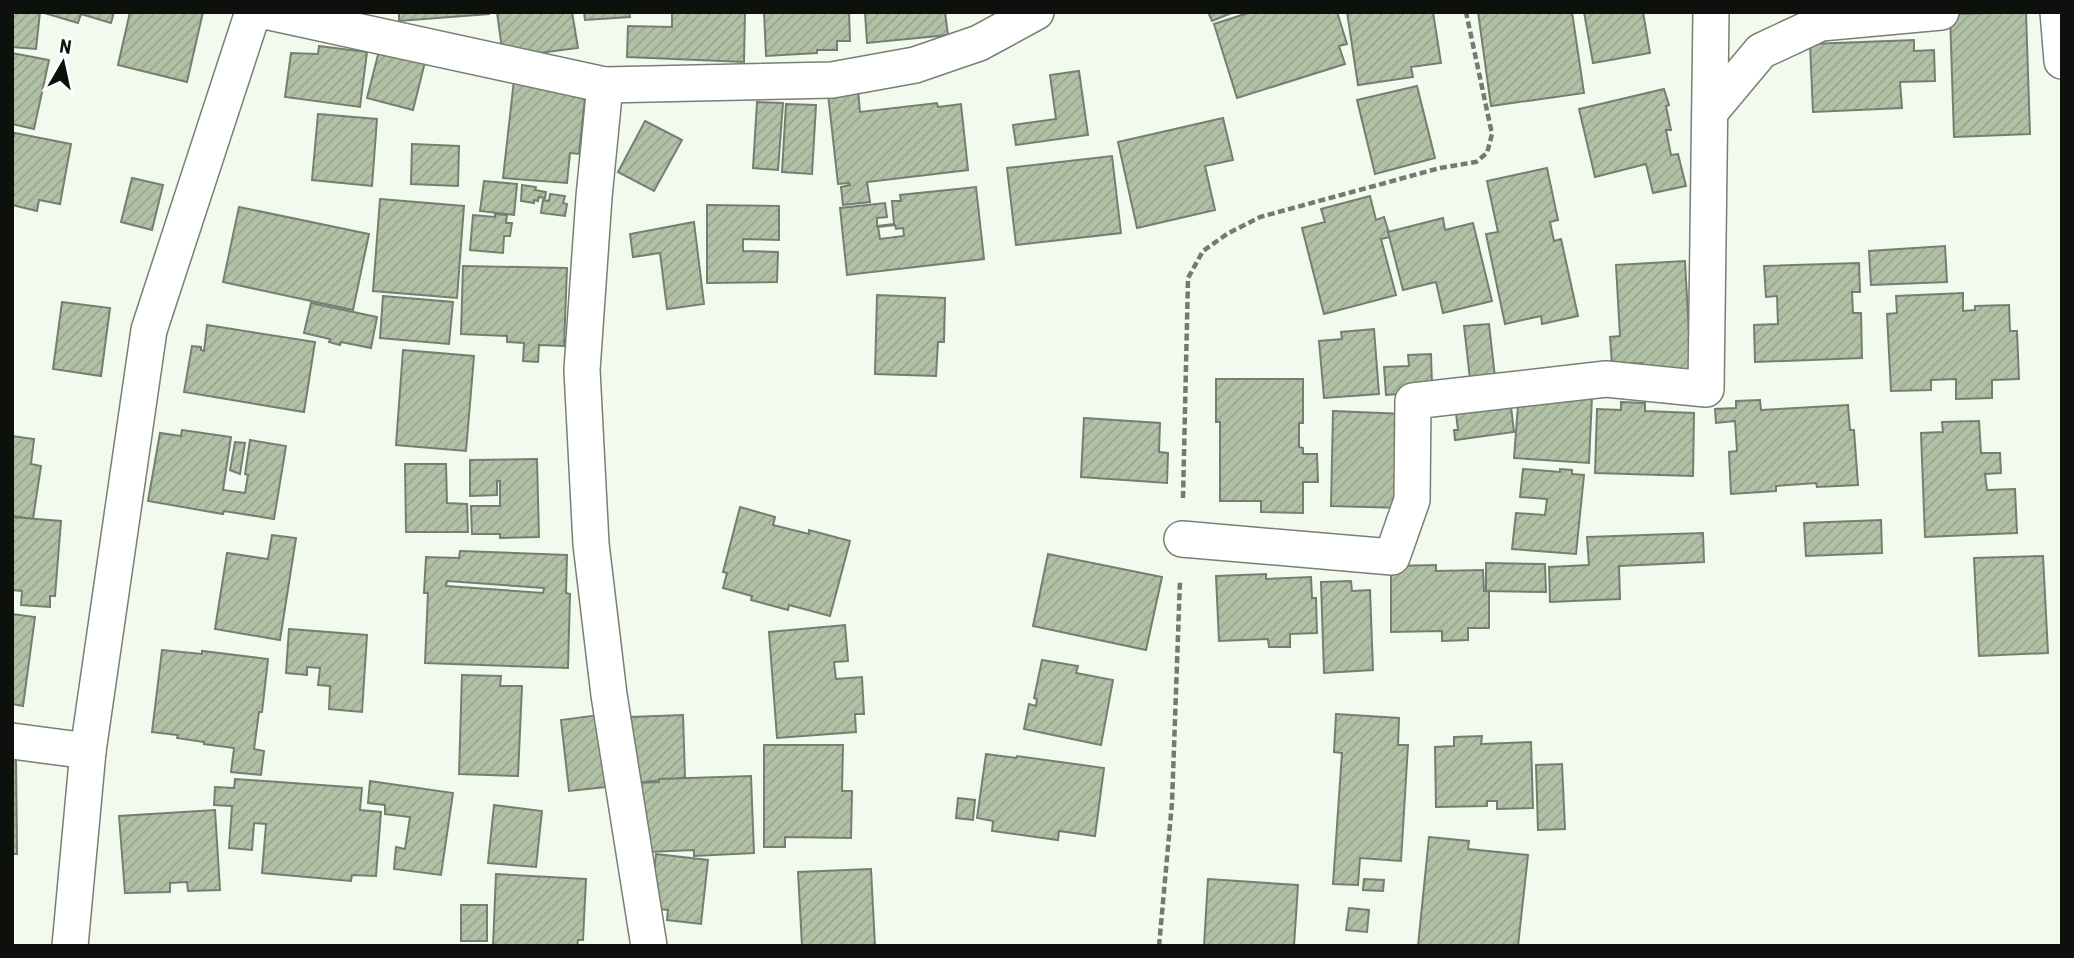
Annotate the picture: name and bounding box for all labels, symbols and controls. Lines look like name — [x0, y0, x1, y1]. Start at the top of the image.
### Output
north arrow — [28, 28, 98, 98]
text: N — [58, 34, 73, 59]

